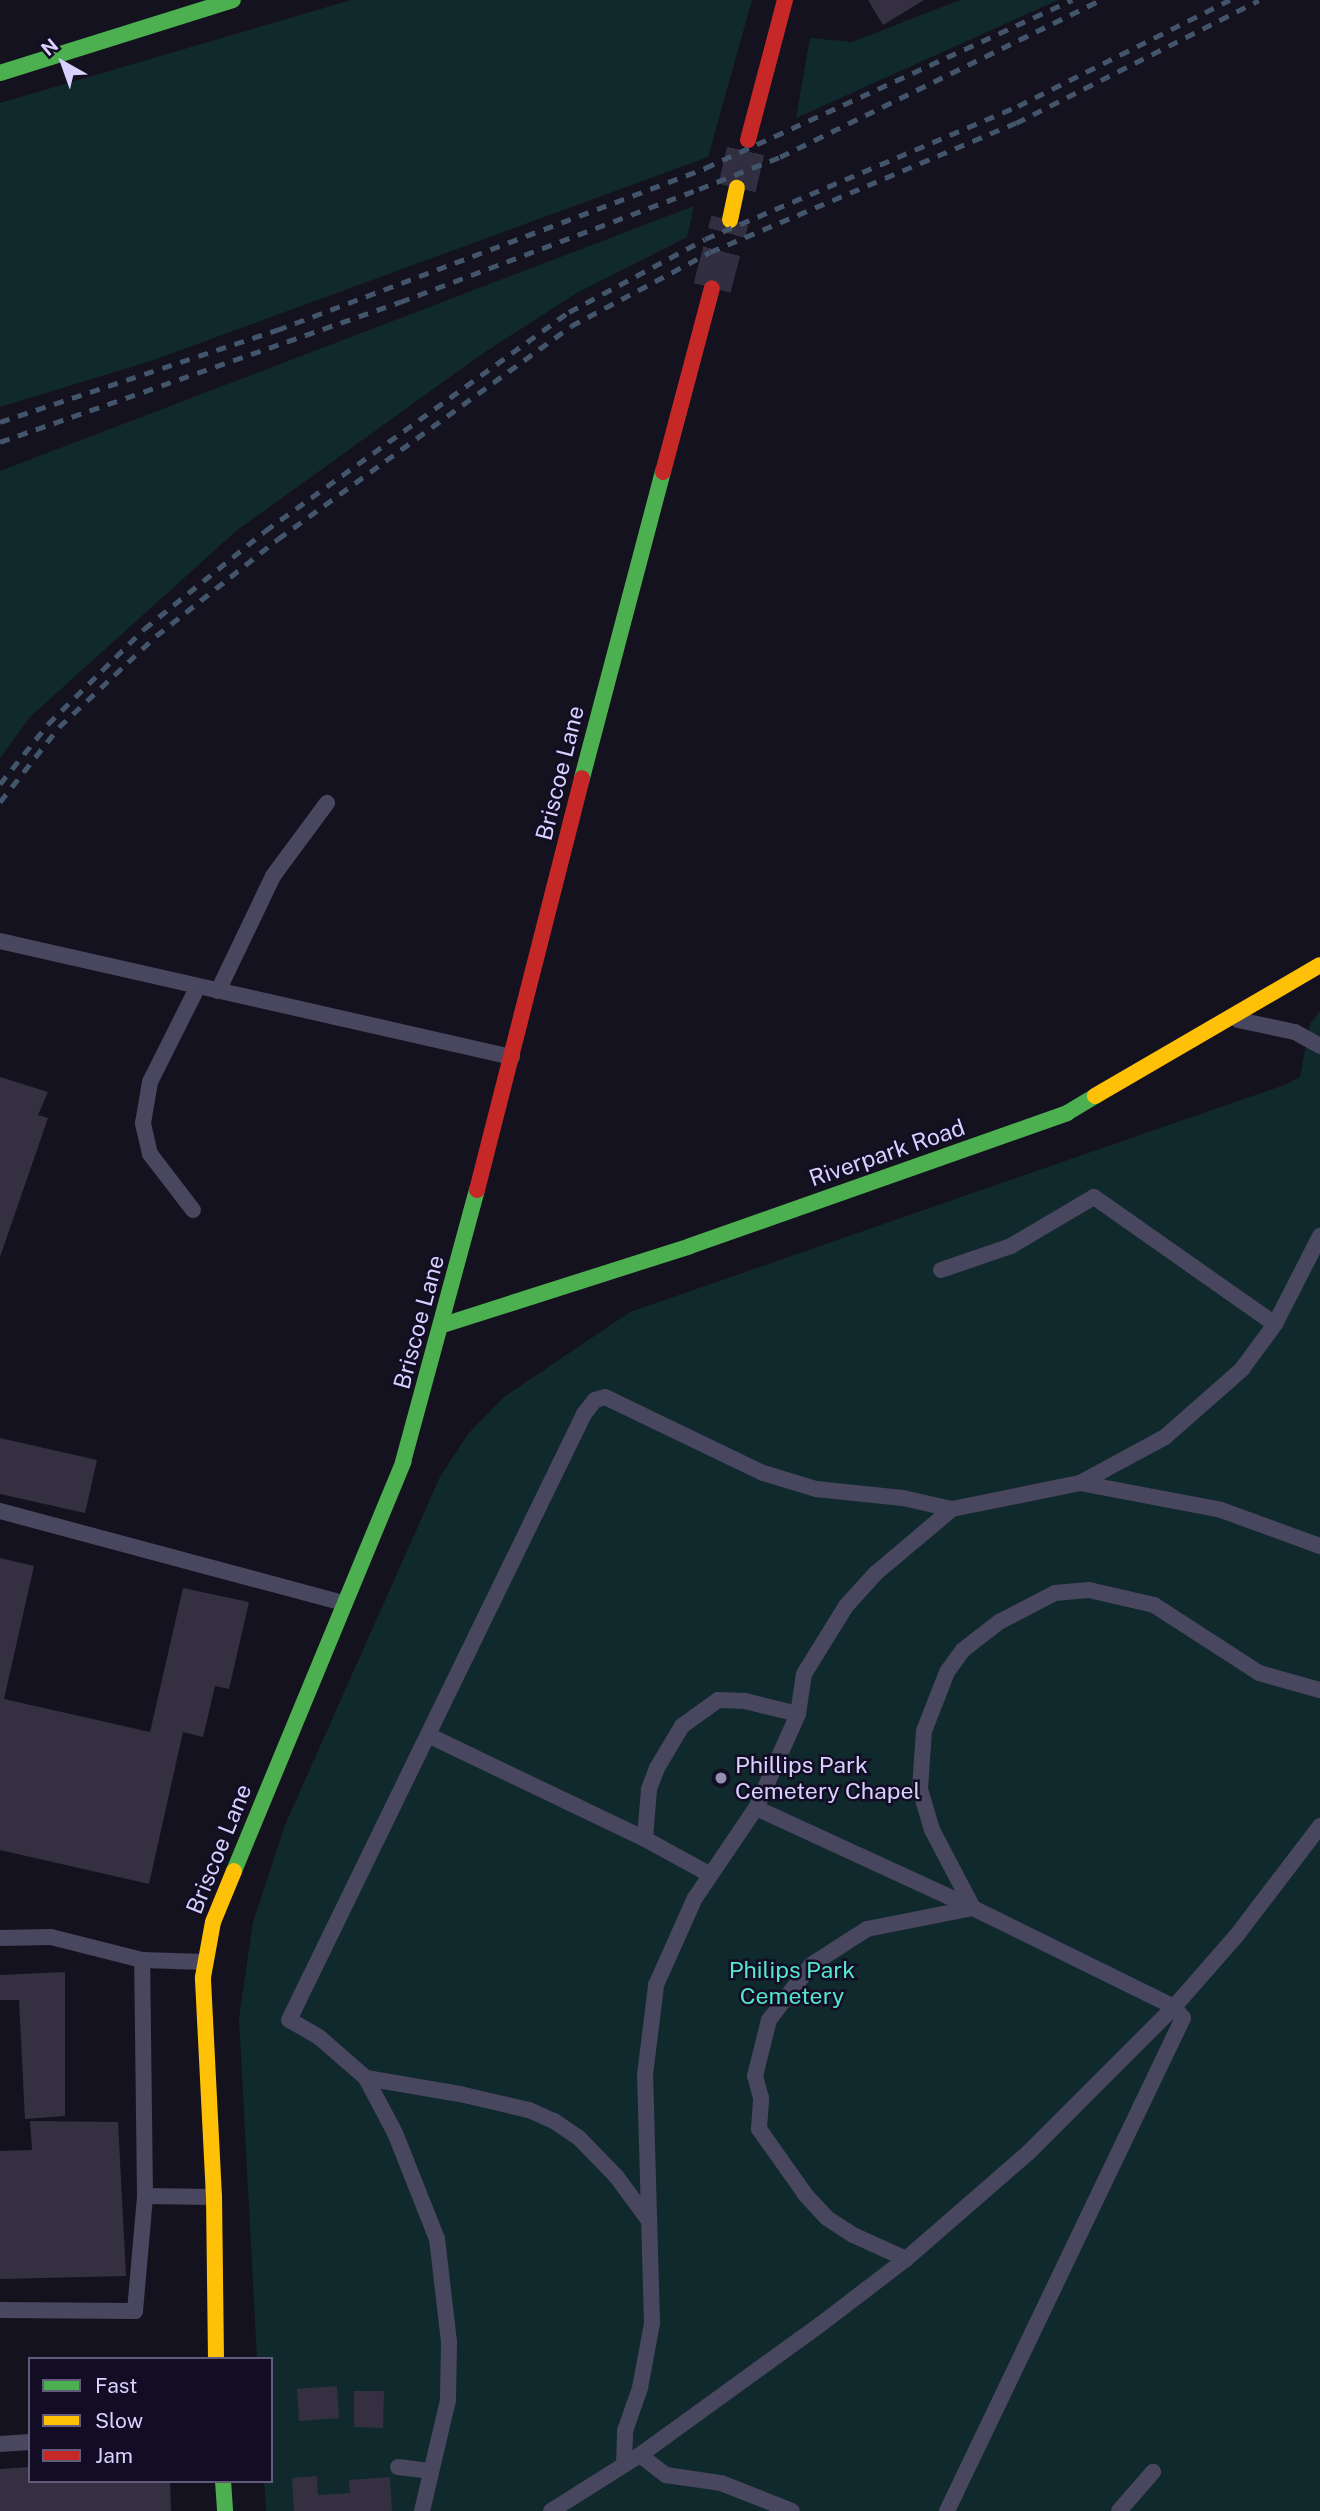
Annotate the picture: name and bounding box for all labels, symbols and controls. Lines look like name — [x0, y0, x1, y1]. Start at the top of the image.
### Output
north arrow — [28, 28, 98, 98]
text: N — [37, 34, 62, 60]
street label: Briscoe Lane — [530, 703, 590, 843]
street label: Riverpark Road — [806, 1113, 968, 1193]
street label: Briscoe Lane — [388, 1252, 450, 1392]
place label: Phillips Park Cemetery Chapel — [735, 1751, 921, 1805]
marker: Phillips Park Cemetery Chapel — [713, 1770, 729, 1786]
street label: Briscoe Lane — [180, 1780, 258, 1918]
park label: Philips Park Cemetery — [729, 1956, 855, 2010]
legend — [28, 2357, 273, 2483]
text: Fast — [95, 2373, 137, 2398]
text: Slow — [95, 2408, 143, 2433]
text: Jam — [95, 2443, 133, 2468]

